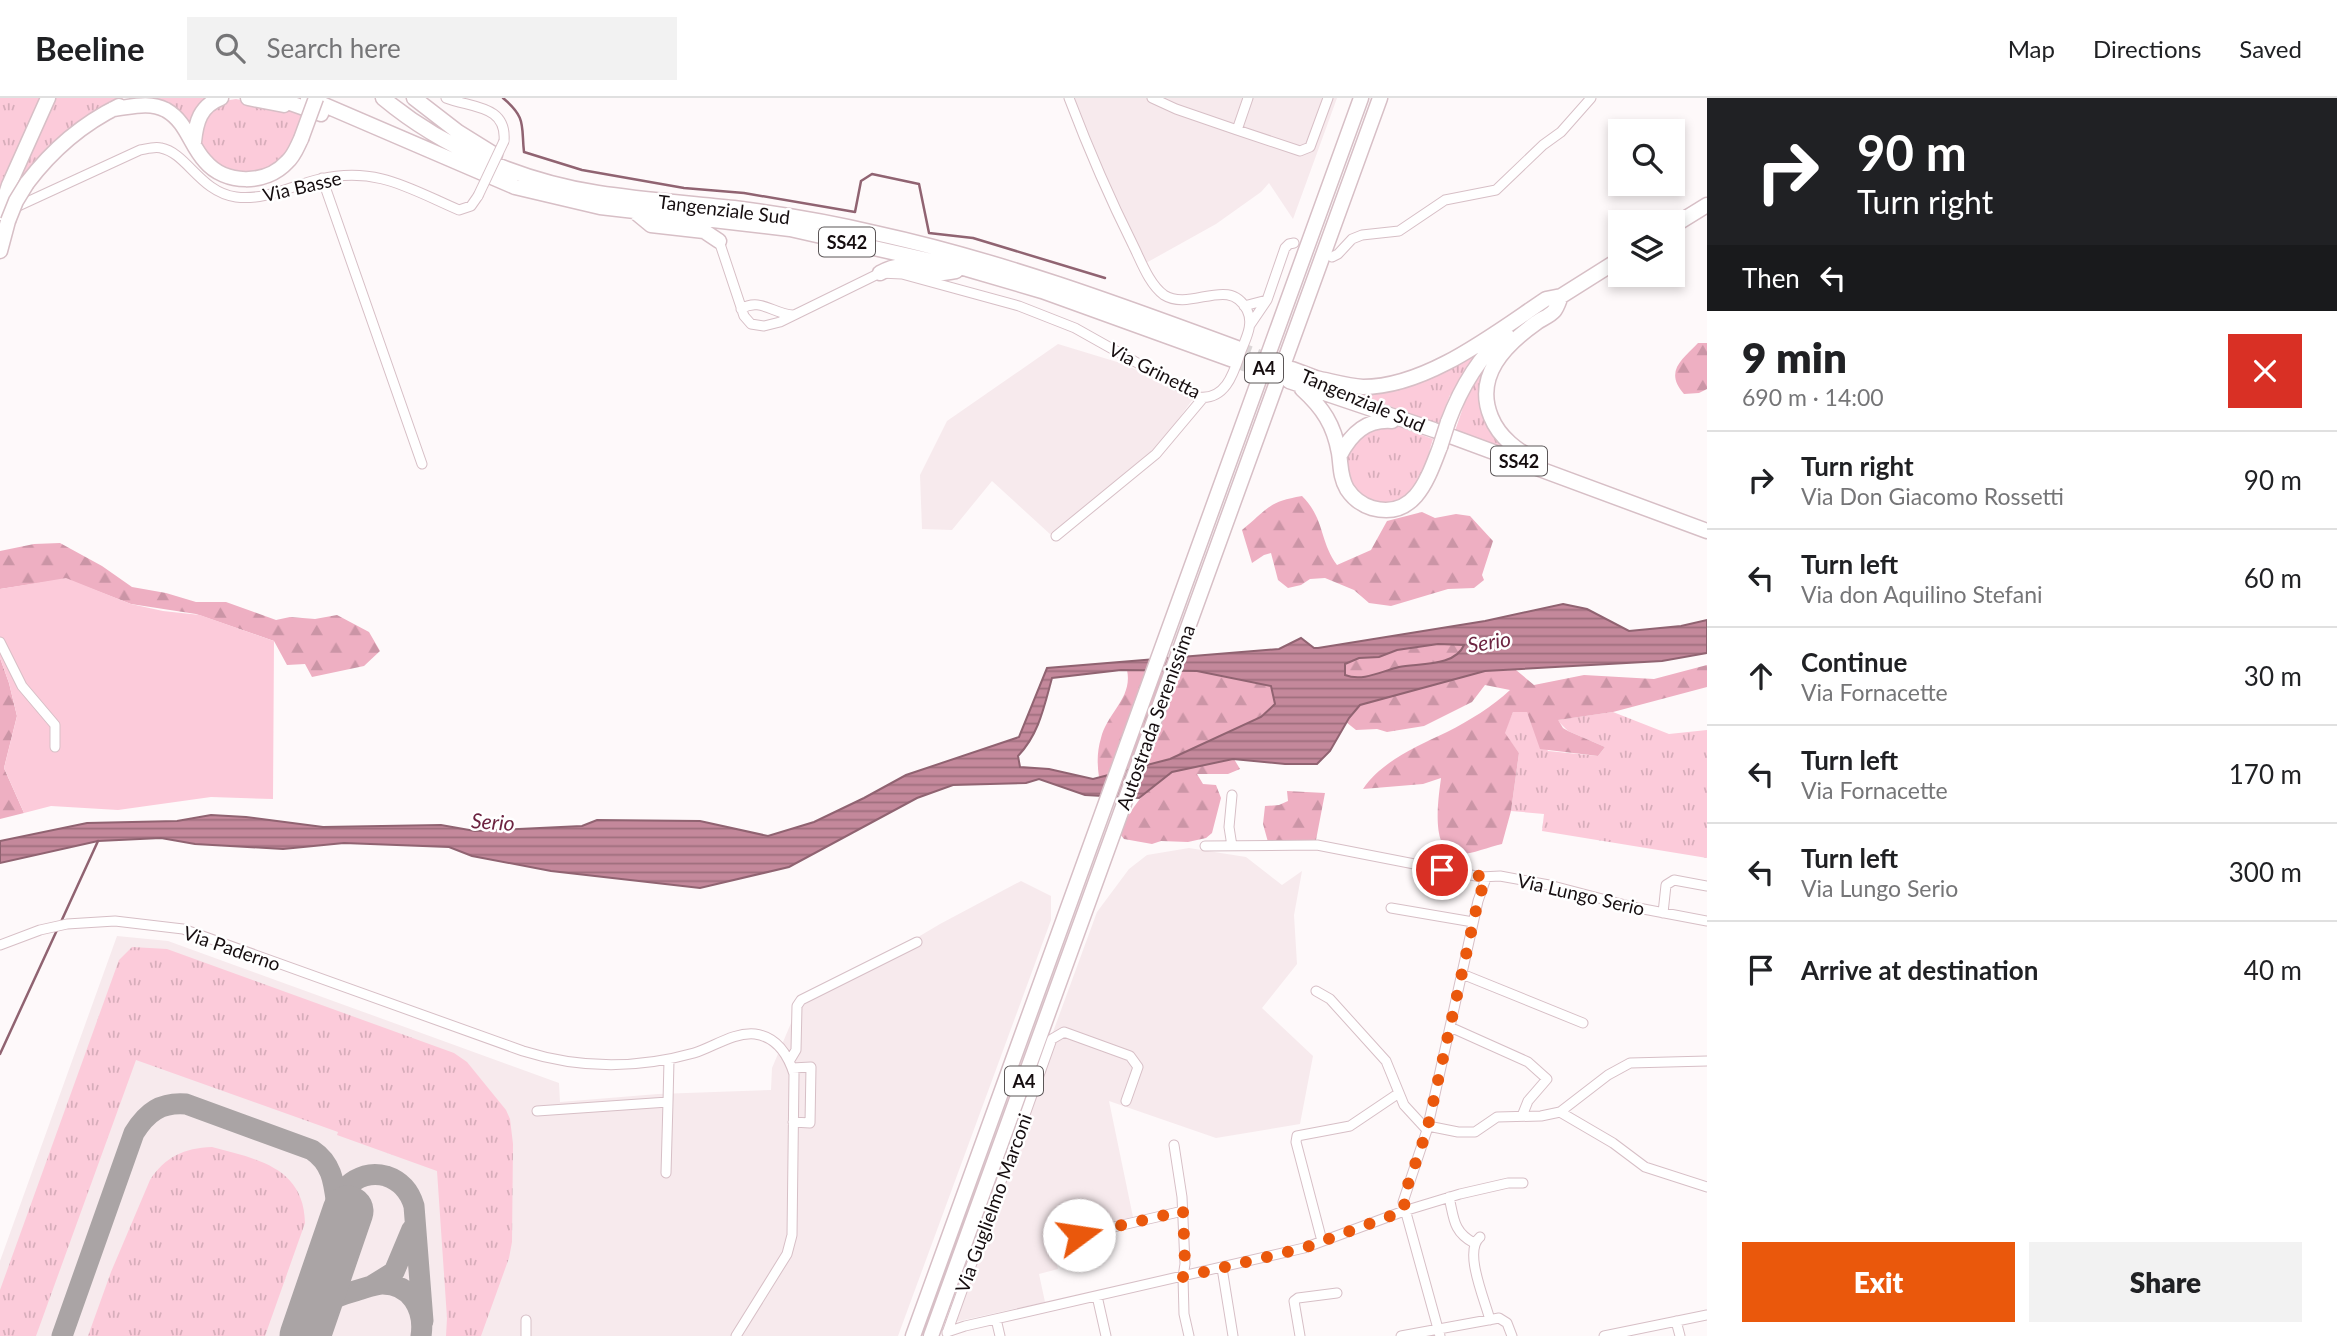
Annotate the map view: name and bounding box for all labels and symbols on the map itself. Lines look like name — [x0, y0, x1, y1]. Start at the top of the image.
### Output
street label: Via Basse — [261, 166, 343, 206]
street label: Tangenziale Sud — [657, 189, 791, 229]
road number: SS42 — [819, 228, 875, 257]
street label: Via Grinetta — [1105, 337, 1205, 403]
road number: A4 — [1245, 354, 1283, 382]
street label: Tangenziale Sud — [1297, 363, 1429, 437]
road number: SS42 — [1491, 446, 1547, 475]
street label: Autostrada Serenissima — [1111, 621, 1199, 813]
water label: Serio — [1466, 625, 1513, 657]
water label: Serio — [470, 807, 516, 835]
pin — [1412, 840, 1472, 900]
street label: Via Lungo Serio — [1515, 868, 1647, 920]
street label: Via Paderno — [180, 921, 284, 975]
road number: A4 — [1005, 1066, 1043, 1096]
street label: Via Guglielmo Marconi — [950, 1110, 1036, 1296]
position arrow — [1042, 1198, 1116, 1272]

